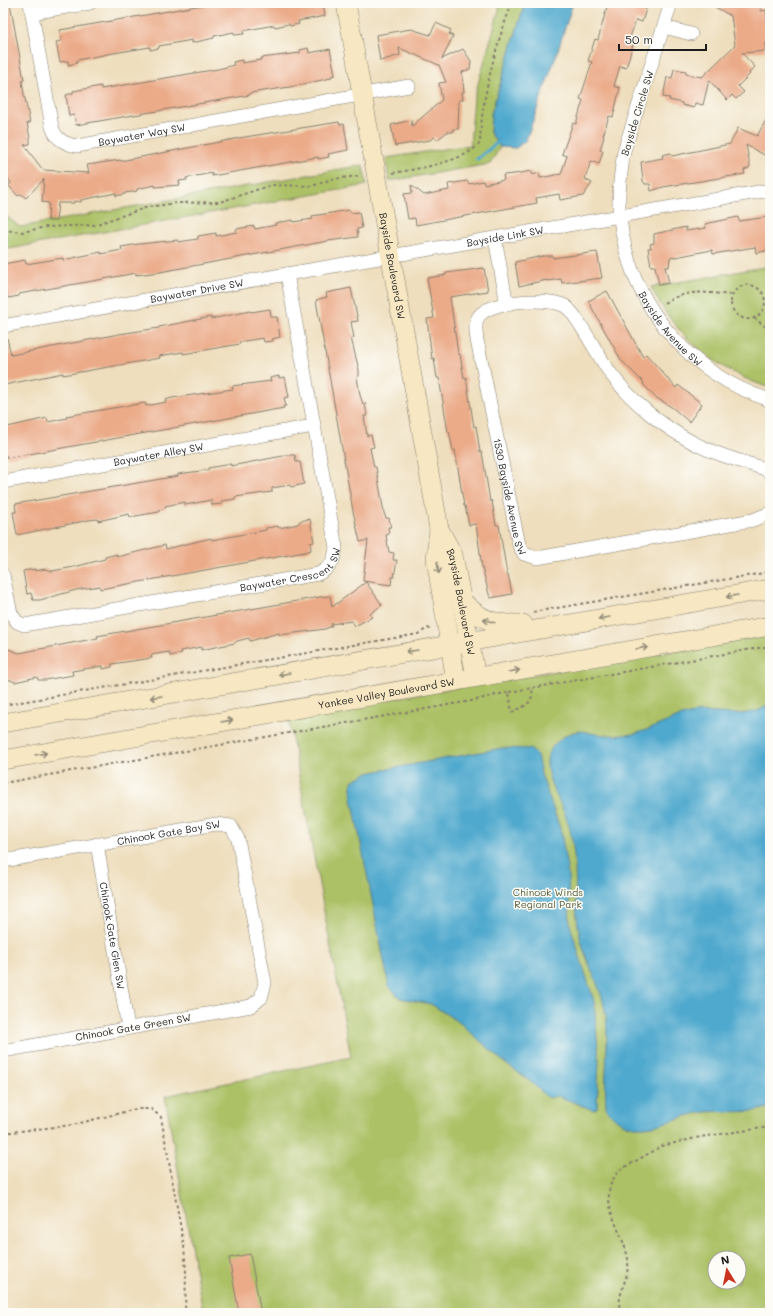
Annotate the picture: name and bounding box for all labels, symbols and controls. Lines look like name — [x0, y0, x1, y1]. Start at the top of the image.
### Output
scale bar — [619, 26, 706, 52]
text: 50 m — [625, 31, 653, 47]
street label: Bayside Circle SW — [617, 68, 657, 157]
street label: Baywater Way SW — [97, 120, 187, 149]
street label: Bayside Boulevard SW — [376, 211, 409, 321]
street label: Bayside Link SW — [465, 222, 545, 250]
street label: Baywater Drive SW — [149, 275, 245, 306]
street label: Bayside Avenue SW — [636, 289, 706, 369]
street label: 1530 Bayside Avenue SW — [490, 437, 530, 558]
street label: Baywater Alley SW — [112, 439, 205, 469]
street label: Baywater Crescent SW — [239, 546, 343, 594]
street label: Bayside Boulevard SW — [444, 546, 479, 656]
one-way arrow — [434, 561, 442, 574]
one-way arrow — [725, 592, 738, 600]
one-way arrow — [597, 614, 610, 622]
one-way arrow — [483, 616, 495, 624]
one-way arrow — [635, 644, 648, 652]
one-way arrow — [406, 648, 419, 656]
one-way arrow — [507, 666, 520, 674]
one-way arrow — [278, 670, 291, 678]
street label: Yankee Valley Boulevard SW — [317, 674, 456, 712]
one-way arrow — [150, 693, 163, 701]
one-way arrow — [220, 717, 233, 725]
one-way arrow — [35, 749, 48, 757]
street label: Chinook Gate Bay SW — [116, 816, 221, 848]
street label: Chinook Gate Glen SW — [97, 881, 128, 991]
park label: Chinook Winds Regional Park — [513, 885, 583, 911]
street label: Chinook Gate Green SW — [74, 1010, 192, 1044]
north arrow — [707, 1250, 747, 1290]
text: N — [720, 1252, 731, 1268]

